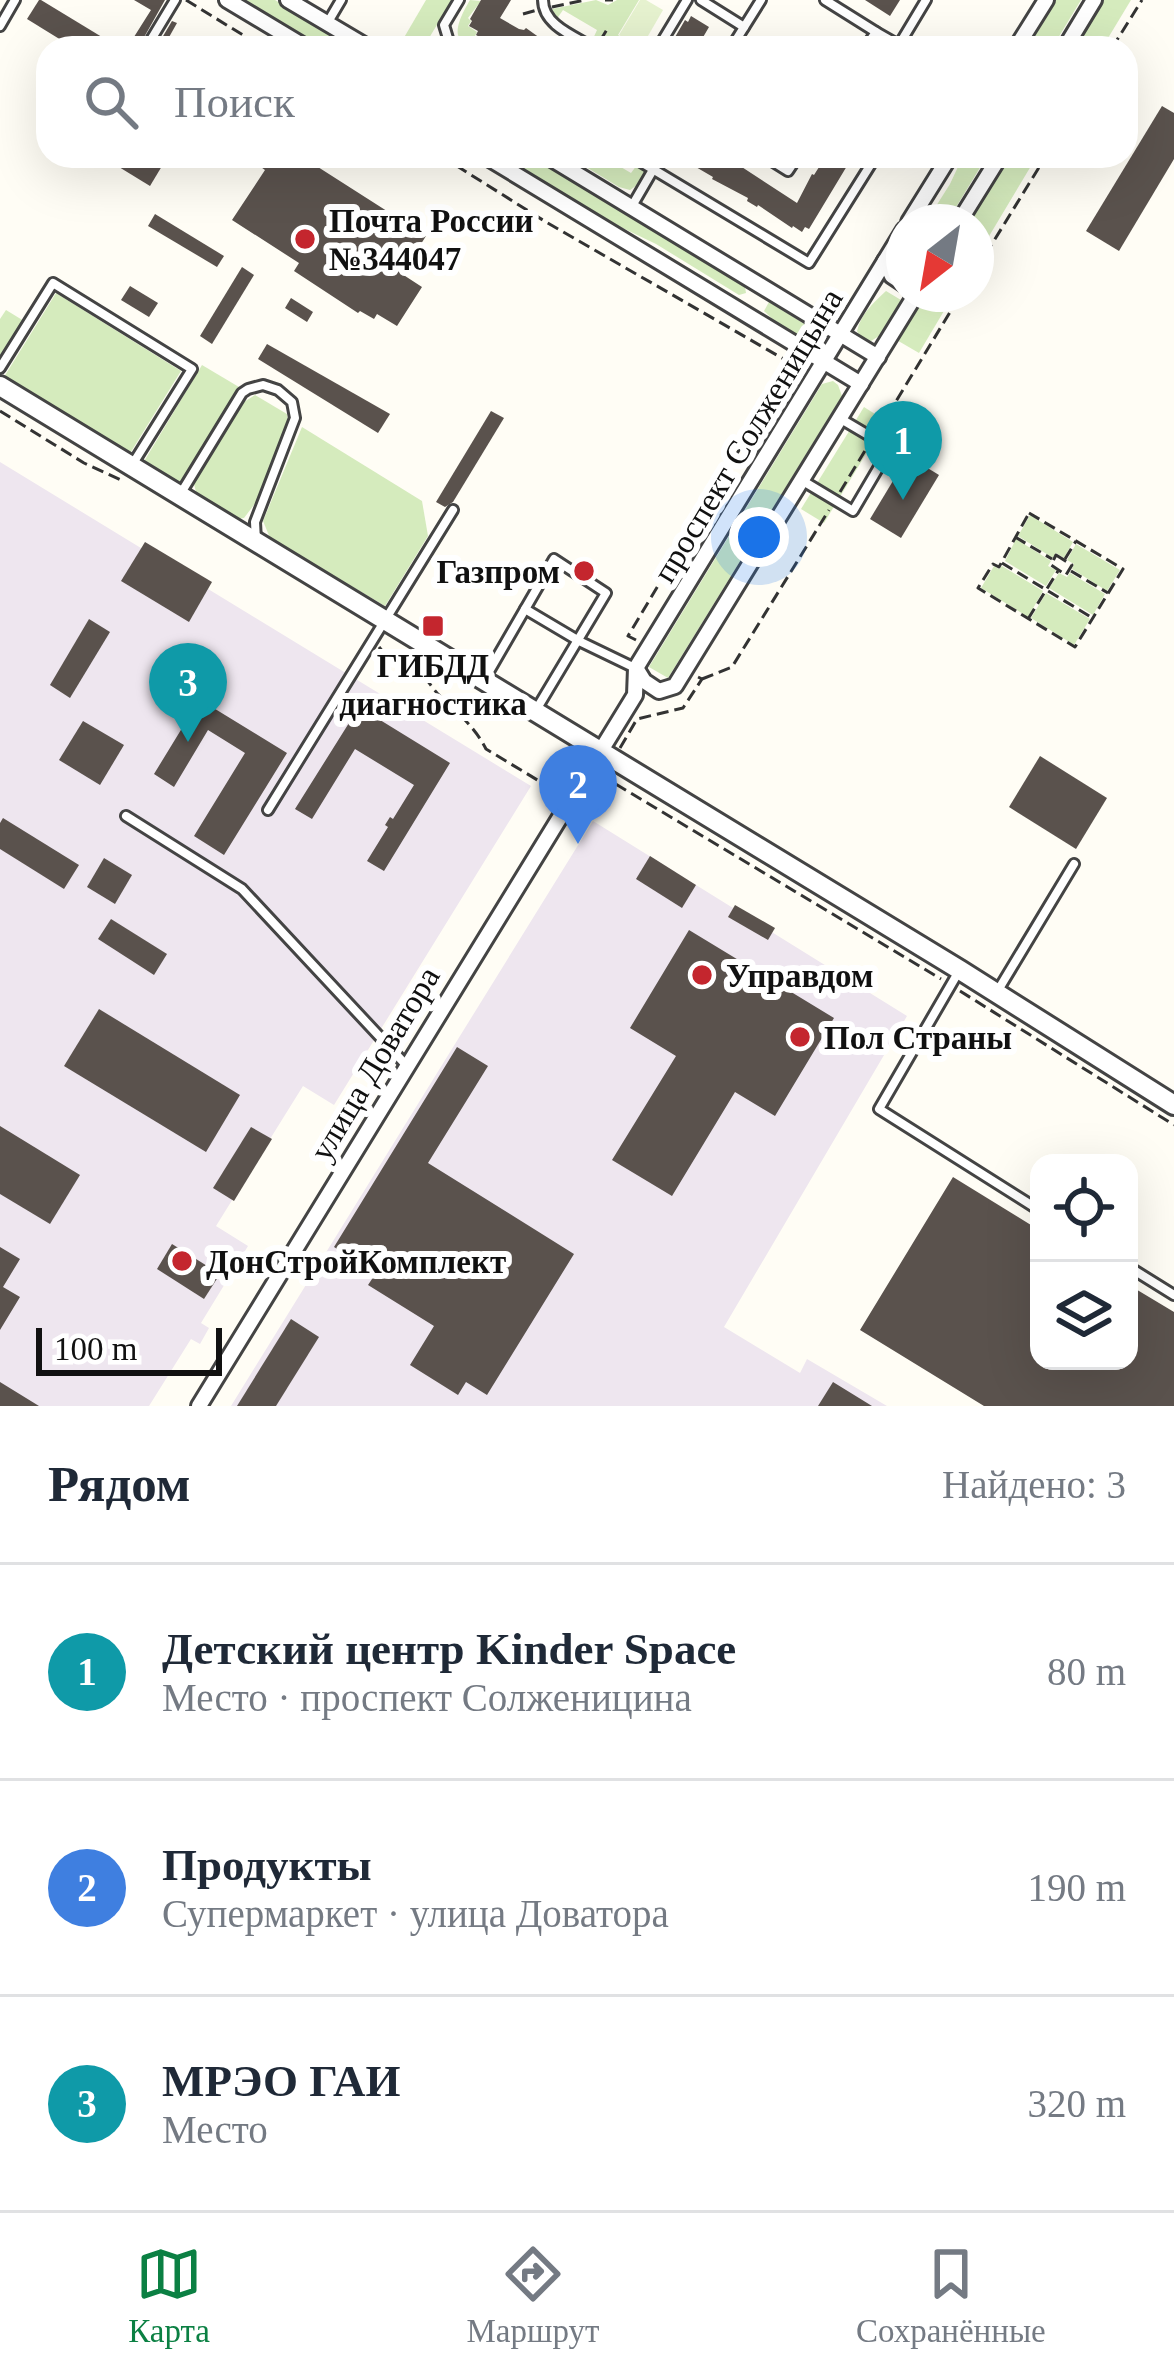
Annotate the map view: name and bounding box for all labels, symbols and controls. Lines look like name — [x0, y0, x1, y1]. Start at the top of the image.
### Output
search box — [36, 36, 1138, 168]
icon: search — [78, 69, 144, 135]
text: Поиск — [174, 77, 295, 127]
place label: Почта России №344047 — [329, 203, 533, 277]
north arrow — [886, 204, 994, 312]
marker: Почта России №344047 — [292, 226, 318, 252]
street label: проспект Солженицына — [646, 282, 850, 589]
pin: 1 — [864, 401, 942, 500]
your location — [729, 507, 789, 567]
place label: Газпром — [436, 554, 560, 590]
marker: Газпром — [571, 558, 597, 584]
marker: ГИБДД диагностика — [420, 613, 446, 639]
pin: 3 — [149, 643, 227, 742]
place label: ГИБДД диагностика — [339, 648, 527, 722]
pin: 2 — [539, 745, 617, 844]
place label: Управдом — [726, 958, 873, 994]
street label: улица Доватора — [303, 960, 447, 1167]
marker: Управдом — [689, 962, 715, 988]
place label: Пол Страны — [824, 1020, 1012, 1056]
marker: Пол Страны — [787, 1024, 813, 1050]
map controls — [1030, 1154, 1138, 1370]
button: locate — [1030, 1154, 1138, 1262]
place label: ДонСтройКомплект — [206, 1244, 506, 1280]
marker: ДонСтройКомплект — [169, 1248, 195, 1274]
button: layers — [1030, 1262, 1138, 1370]
scale bar — [36, 1322, 222, 1375]
text: 100 m — [54, 1331, 137, 1367]
text: Рядом — [48, 1456, 191, 1512]
text: Найдено: 3 — [942, 1463, 1126, 1506]
text: Детский центр Kinder Space — [162, 1624, 736, 1674]
text: 1 — [77, 1650, 97, 1693]
text: 80 m — [1047, 1650, 1126, 1693]
text: Место · проспект Солженицина — [162, 1676, 692, 1719]
text: Продукты — [162, 1840, 372, 1890]
text: 2 — [77, 1866, 97, 1909]
text: 190 m — [1027, 1866, 1126, 1909]
text: Супермаркет · улица Доватора — [162, 1892, 669, 1935]
text: МРЭО ГАИ — [162, 2056, 401, 2106]
text: 3 — [77, 2082, 97, 2125]
text: 320 m — [1027, 2082, 1126, 2125]
text: Место — [162, 2108, 268, 2151]
tab: Карта — [128, 2241, 210, 2350]
tab: Маршрут — [467, 2241, 599, 2350]
tab: Сохранённые — [856, 2241, 1046, 2350]

